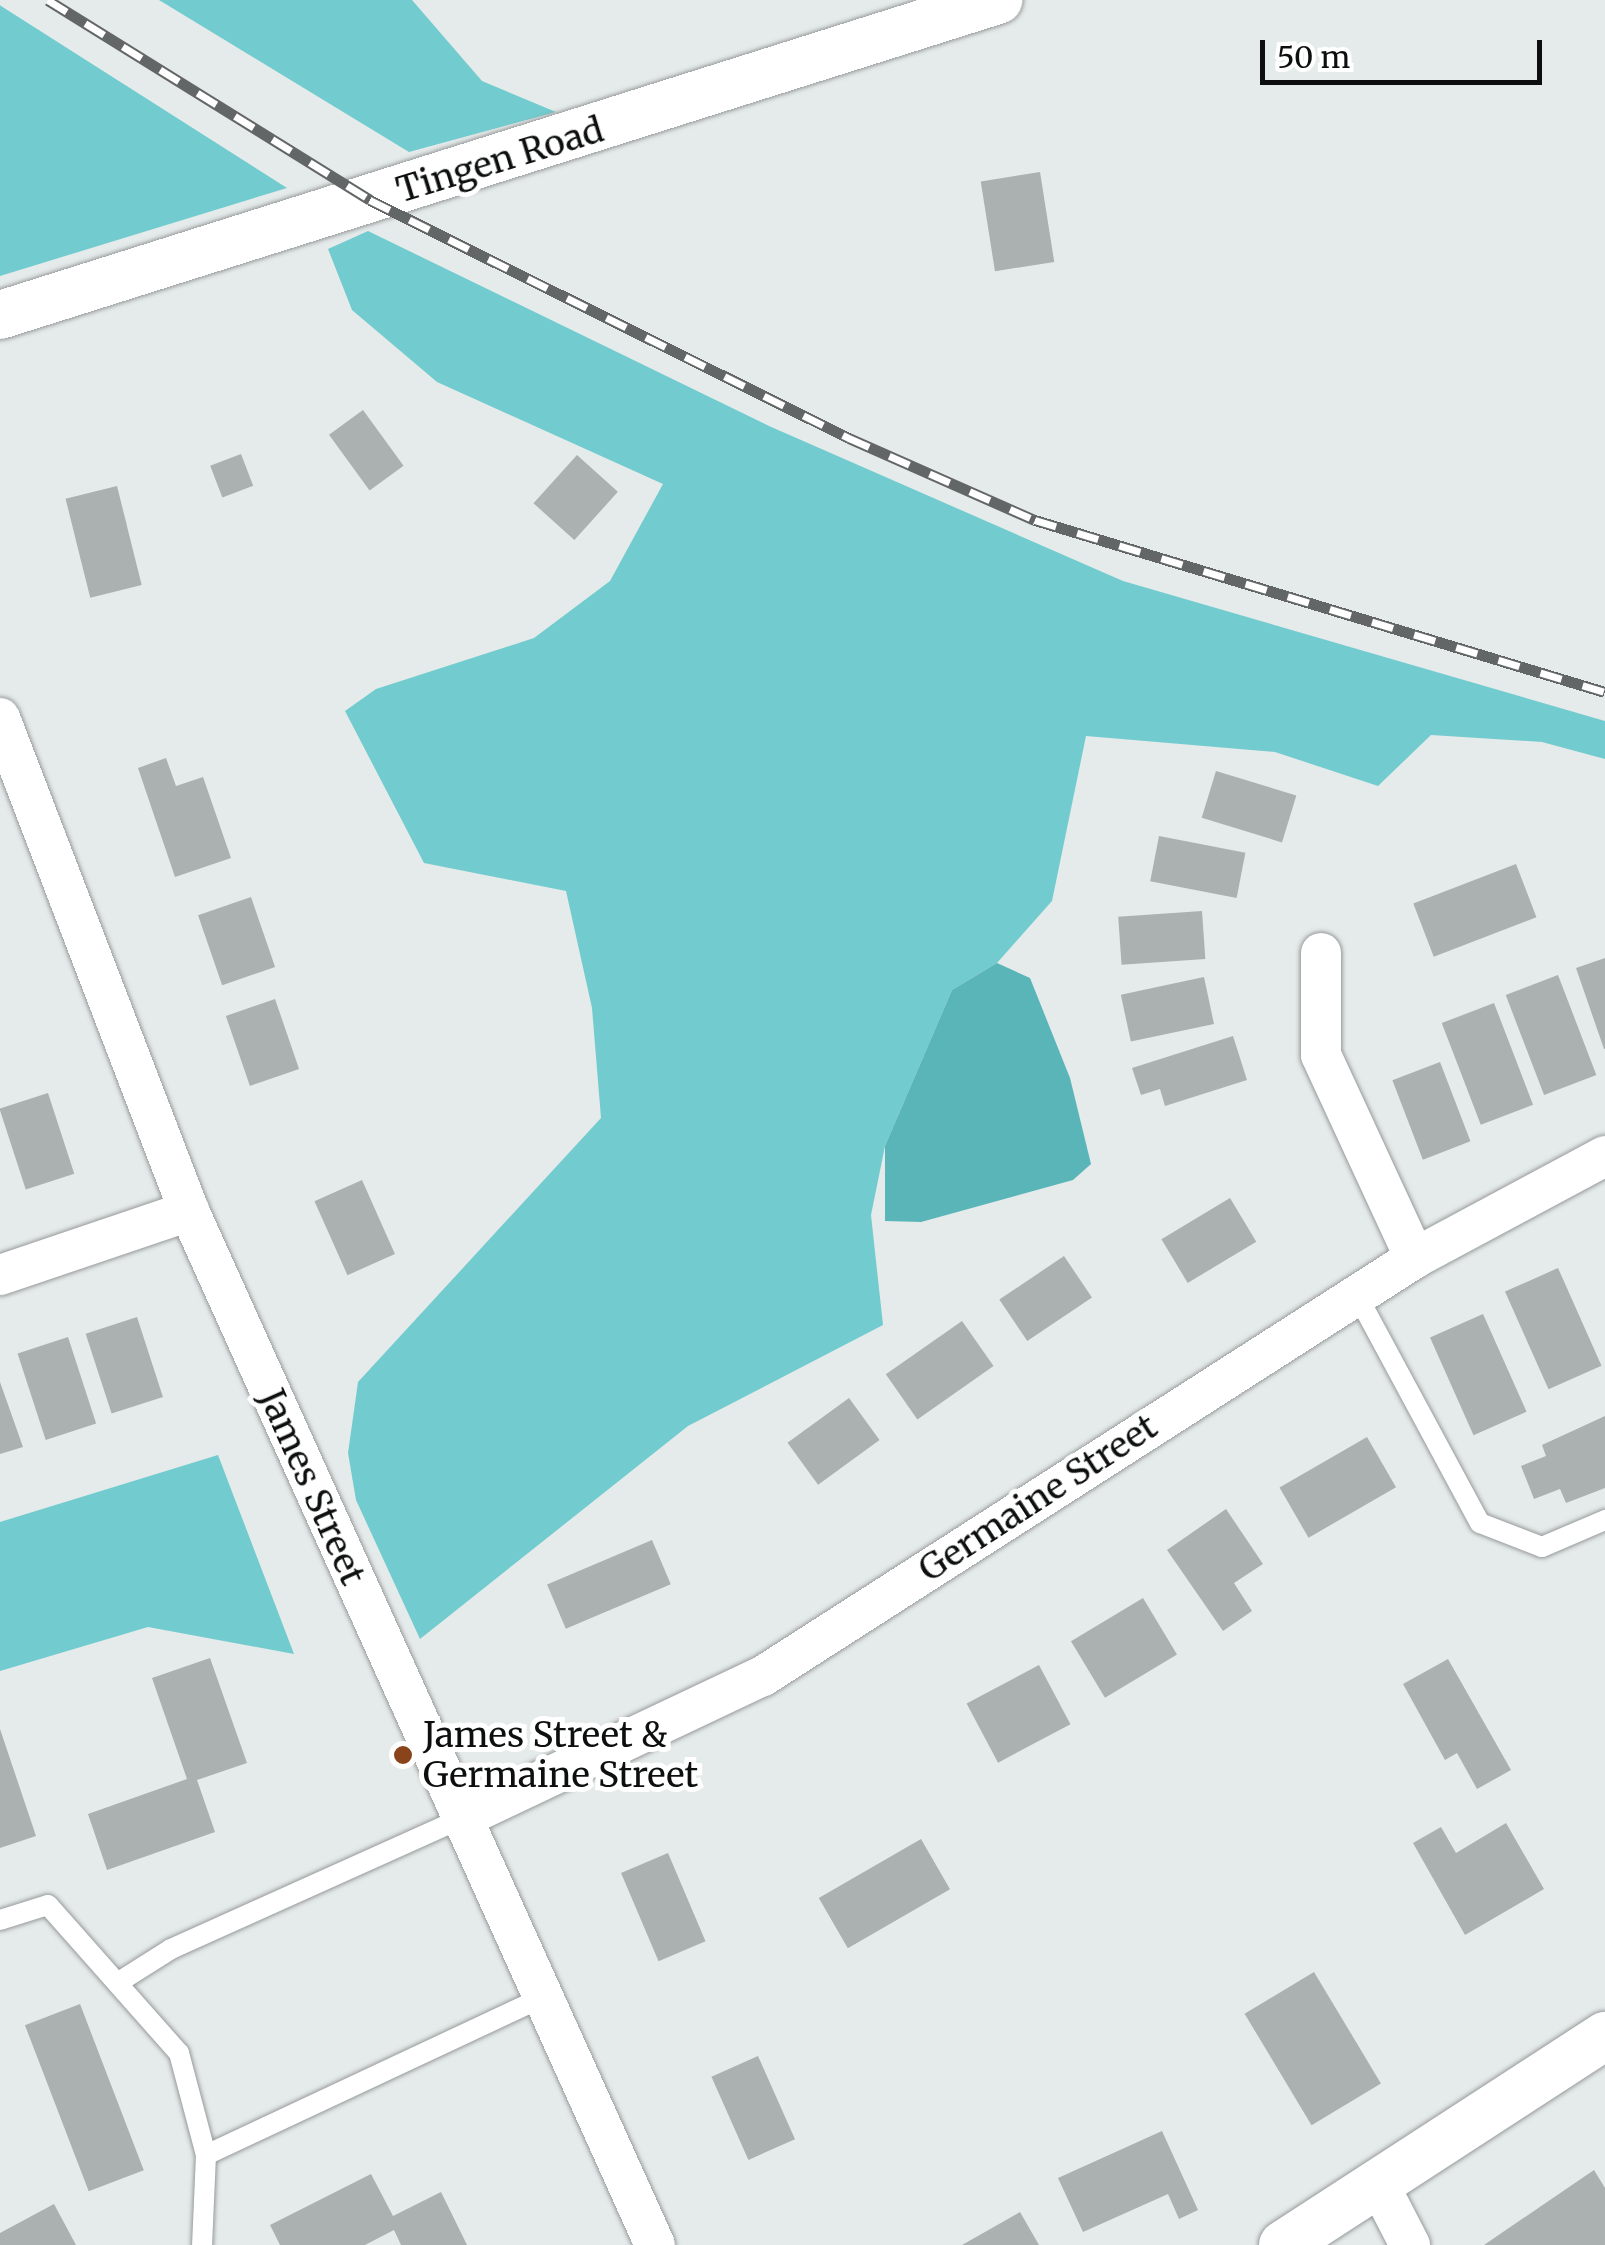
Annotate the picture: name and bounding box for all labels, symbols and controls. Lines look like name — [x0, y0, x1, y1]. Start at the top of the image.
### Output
scale bar — [1265, 20, 1548, 82]
text: 50 m — [1277, 38, 1350, 76]
street label: Tingen Road — [391, 109, 609, 211]
street label: James Street — [250, 1383, 374, 1591]
street label: Germaine Street — [911, 1405, 1165, 1591]
place label: James Street & Germaine Street — [423, 1714, 698, 1796]
marker: James Street & Germaine Street — [392, 1744, 414, 1766]

